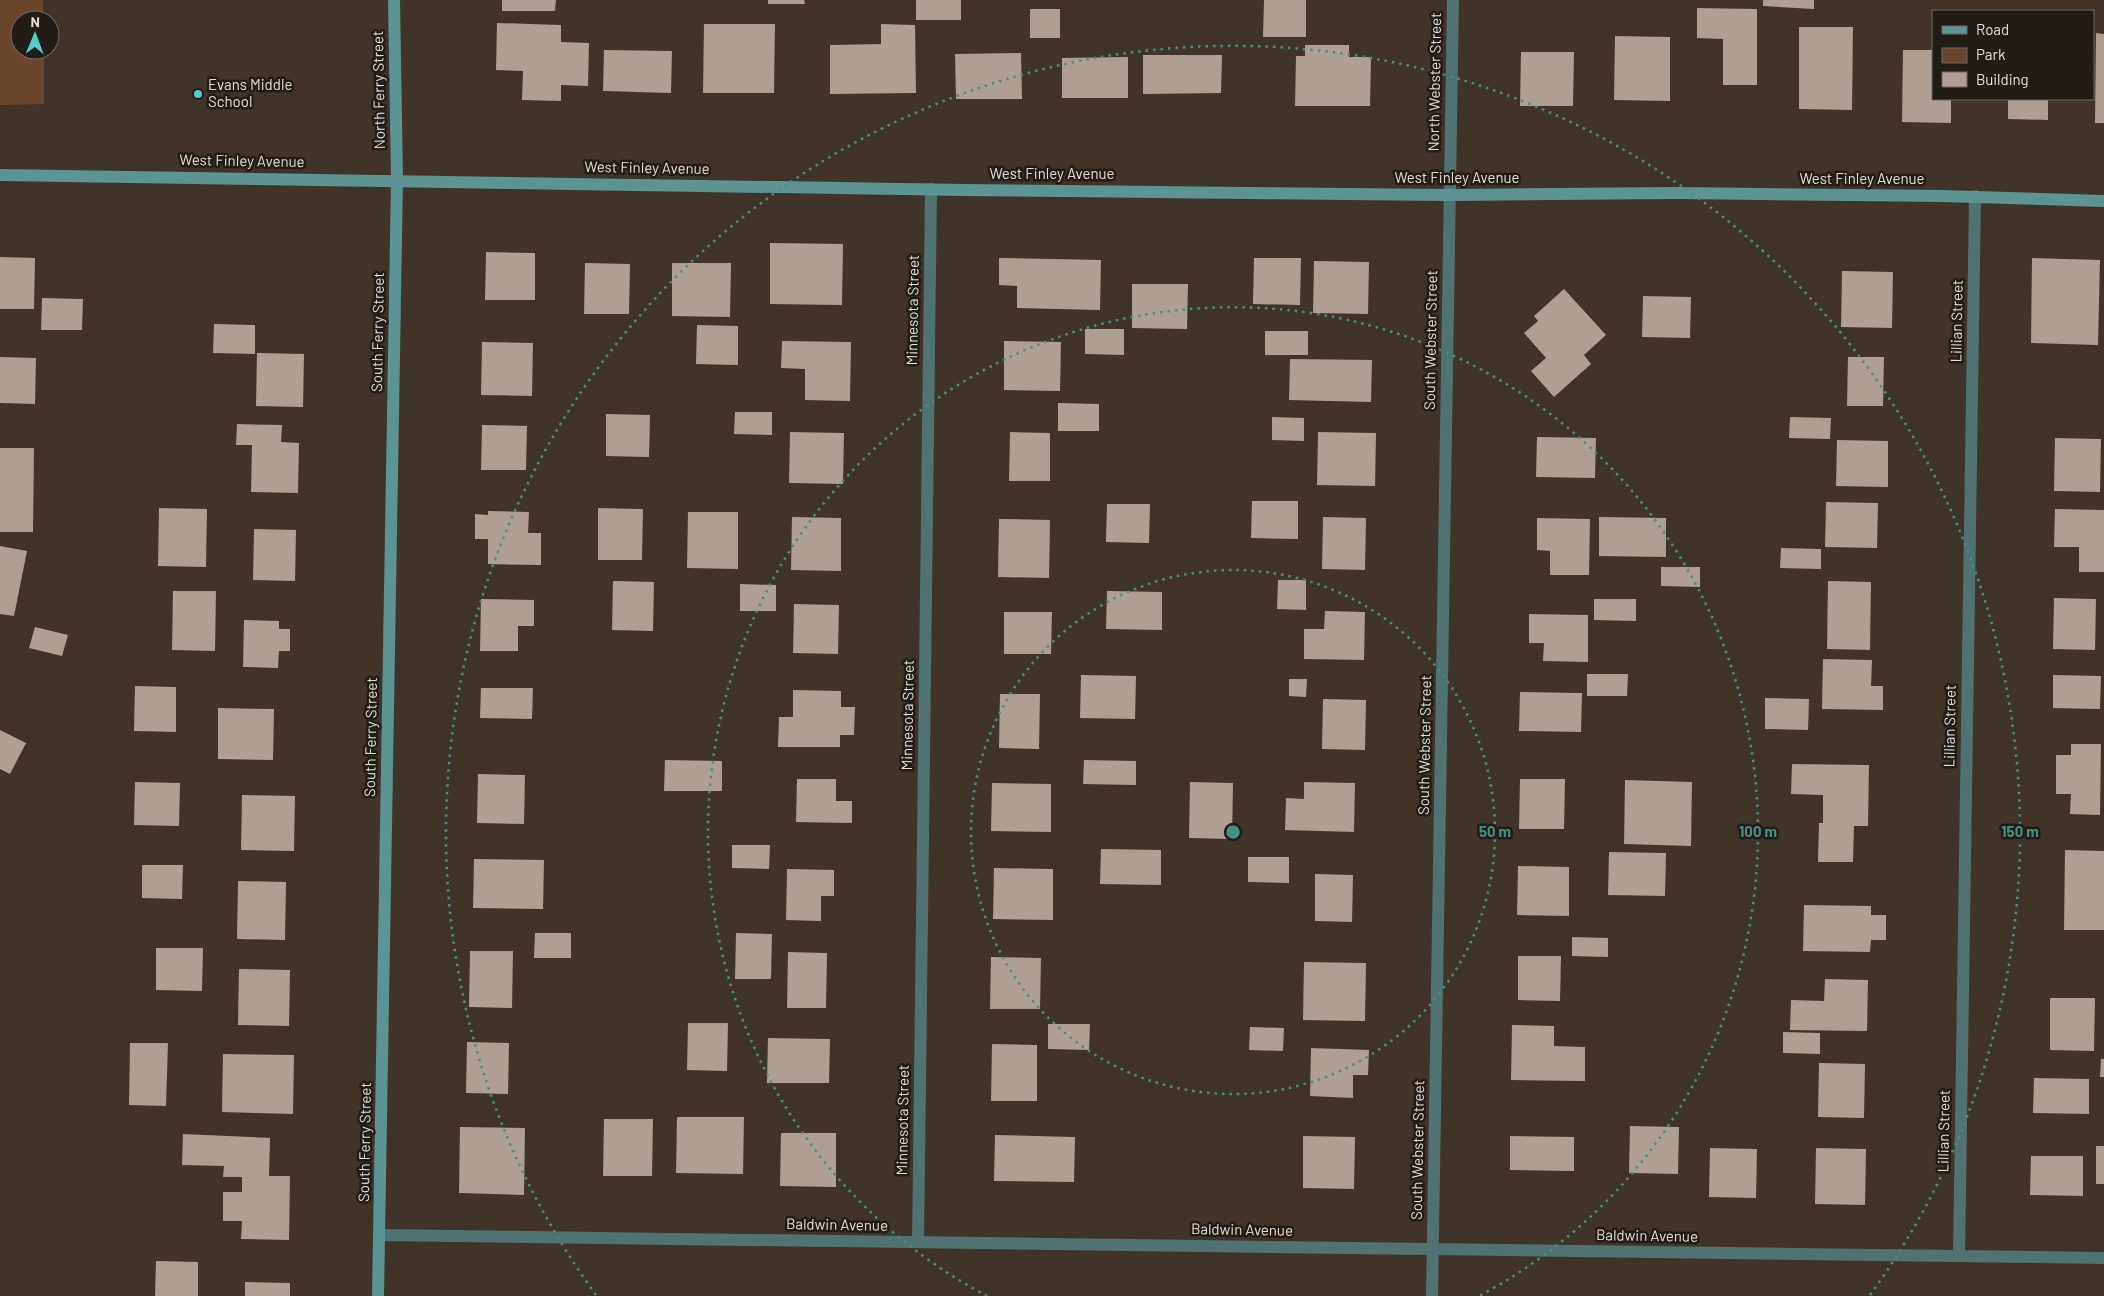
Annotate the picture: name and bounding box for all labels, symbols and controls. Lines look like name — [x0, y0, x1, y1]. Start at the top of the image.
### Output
north arrow — [10, 10, 60, 60]
legend — [1932, 10, 2094, 100]
street label: North Webster Street — [1424, 12, 1444, 152]
text: N — [30, 13, 40, 30]
text: Road — [1976, 20, 2009, 38]
street label: North Ferry Street — [368, 31, 388, 149]
text: Park — [1976, 45, 2006, 63]
text: Building — [1976, 70, 2029, 88]
place label: Evans Middle School — [208, 75, 292, 110]
marker: Evans Middle School — [192, 88, 204, 100]
street label: West Finley Avenue — [179, 150, 305, 170]
street label: West Finley Avenue — [584, 157, 710, 177]
street label: West Finley Avenue — [989, 164, 1115, 182]
street label: West Finley Avenue — [1394, 168, 1520, 186]
street label: West Finley Avenue — [1799, 169, 1925, 187]
street label: Minnesota Street — [902, 254, 922, 366]
street label: South Webster Street — [1420, 270, 1440, 410]
street label: South Ferry Street — [367, 272, 387, 392]
street label: Lillian Street — [1946, 279, 1966, 363]
street label: Minnesota Street — [897, 659, 917, 771]
street label: South Webster Street — [1414, 675, 1434, 815]
street label: South Ferry Street — [360, 677, 380, 797]
street label: Lillian Street — [1939, 684, 1959, 768]
text: 50 m — [1479, 822, 1511, 840]
text: 100 m — [1739, 822, 1777, 840]
text: 150 m — [2001, 822, 2039, 840]
centre of rings — [1224, 823, 1242, 841]
street label: Minnesota Street — [892, 1064, 912, 1176]
street label: South Webster Street — [1407, 1080, 1427, 1220]
street label: South Ferry Street — [354, 1082, 374, 1202]
street label: Lillian Street — [1933, 1089, 1953, 1173]
street label: Baldwin Avenue — [786, 1214, 888, 1234]
street label: Baldwin Avenue — [1191, 1219, 1293, 1239]
street label: Baldwin Avenue — [1596, 1225, 1698, 1245]

